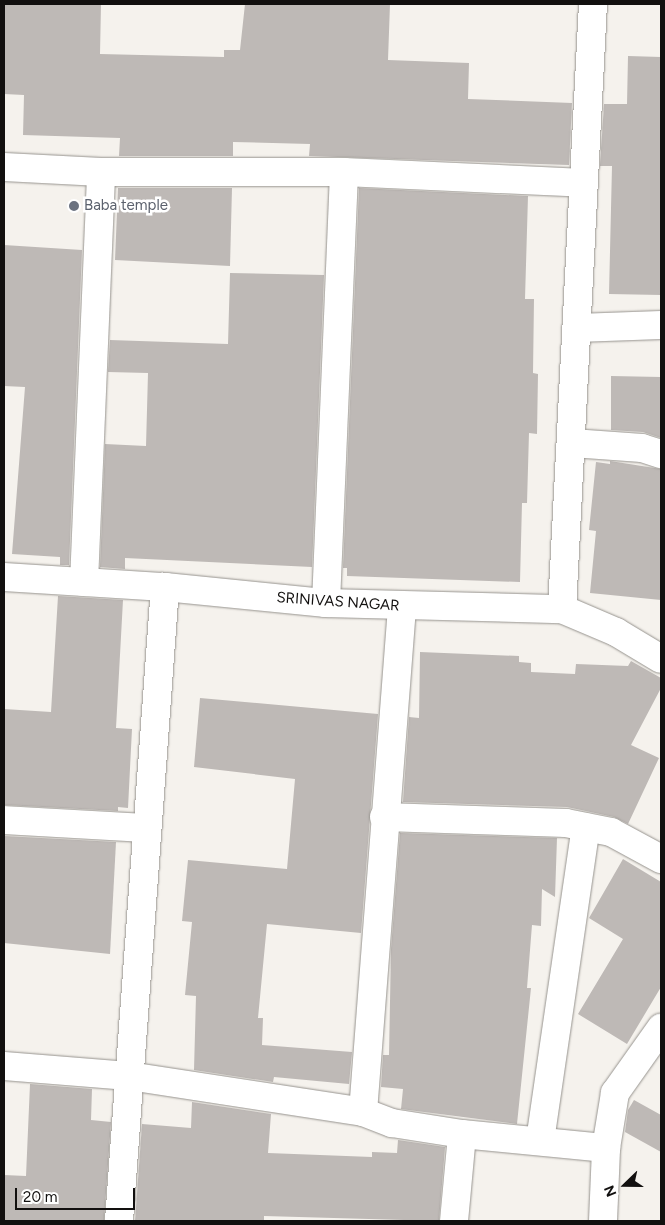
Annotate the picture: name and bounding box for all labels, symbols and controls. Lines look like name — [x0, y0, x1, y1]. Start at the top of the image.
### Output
place label: Baba temple — [84, 197, 168, 215]
marker: Baba temple — [68, 200, 80, 212]
street label: SRINIVAS NAGAR — [276, 589, 400, 615]
north arrow — [600, 1160, 650, 1210]
scale bar — [18, 1178, 138, 1210]
text: N — [601, 1183, 621, 1199]
text: 20 m — [23, 1188, 57, 1206]

